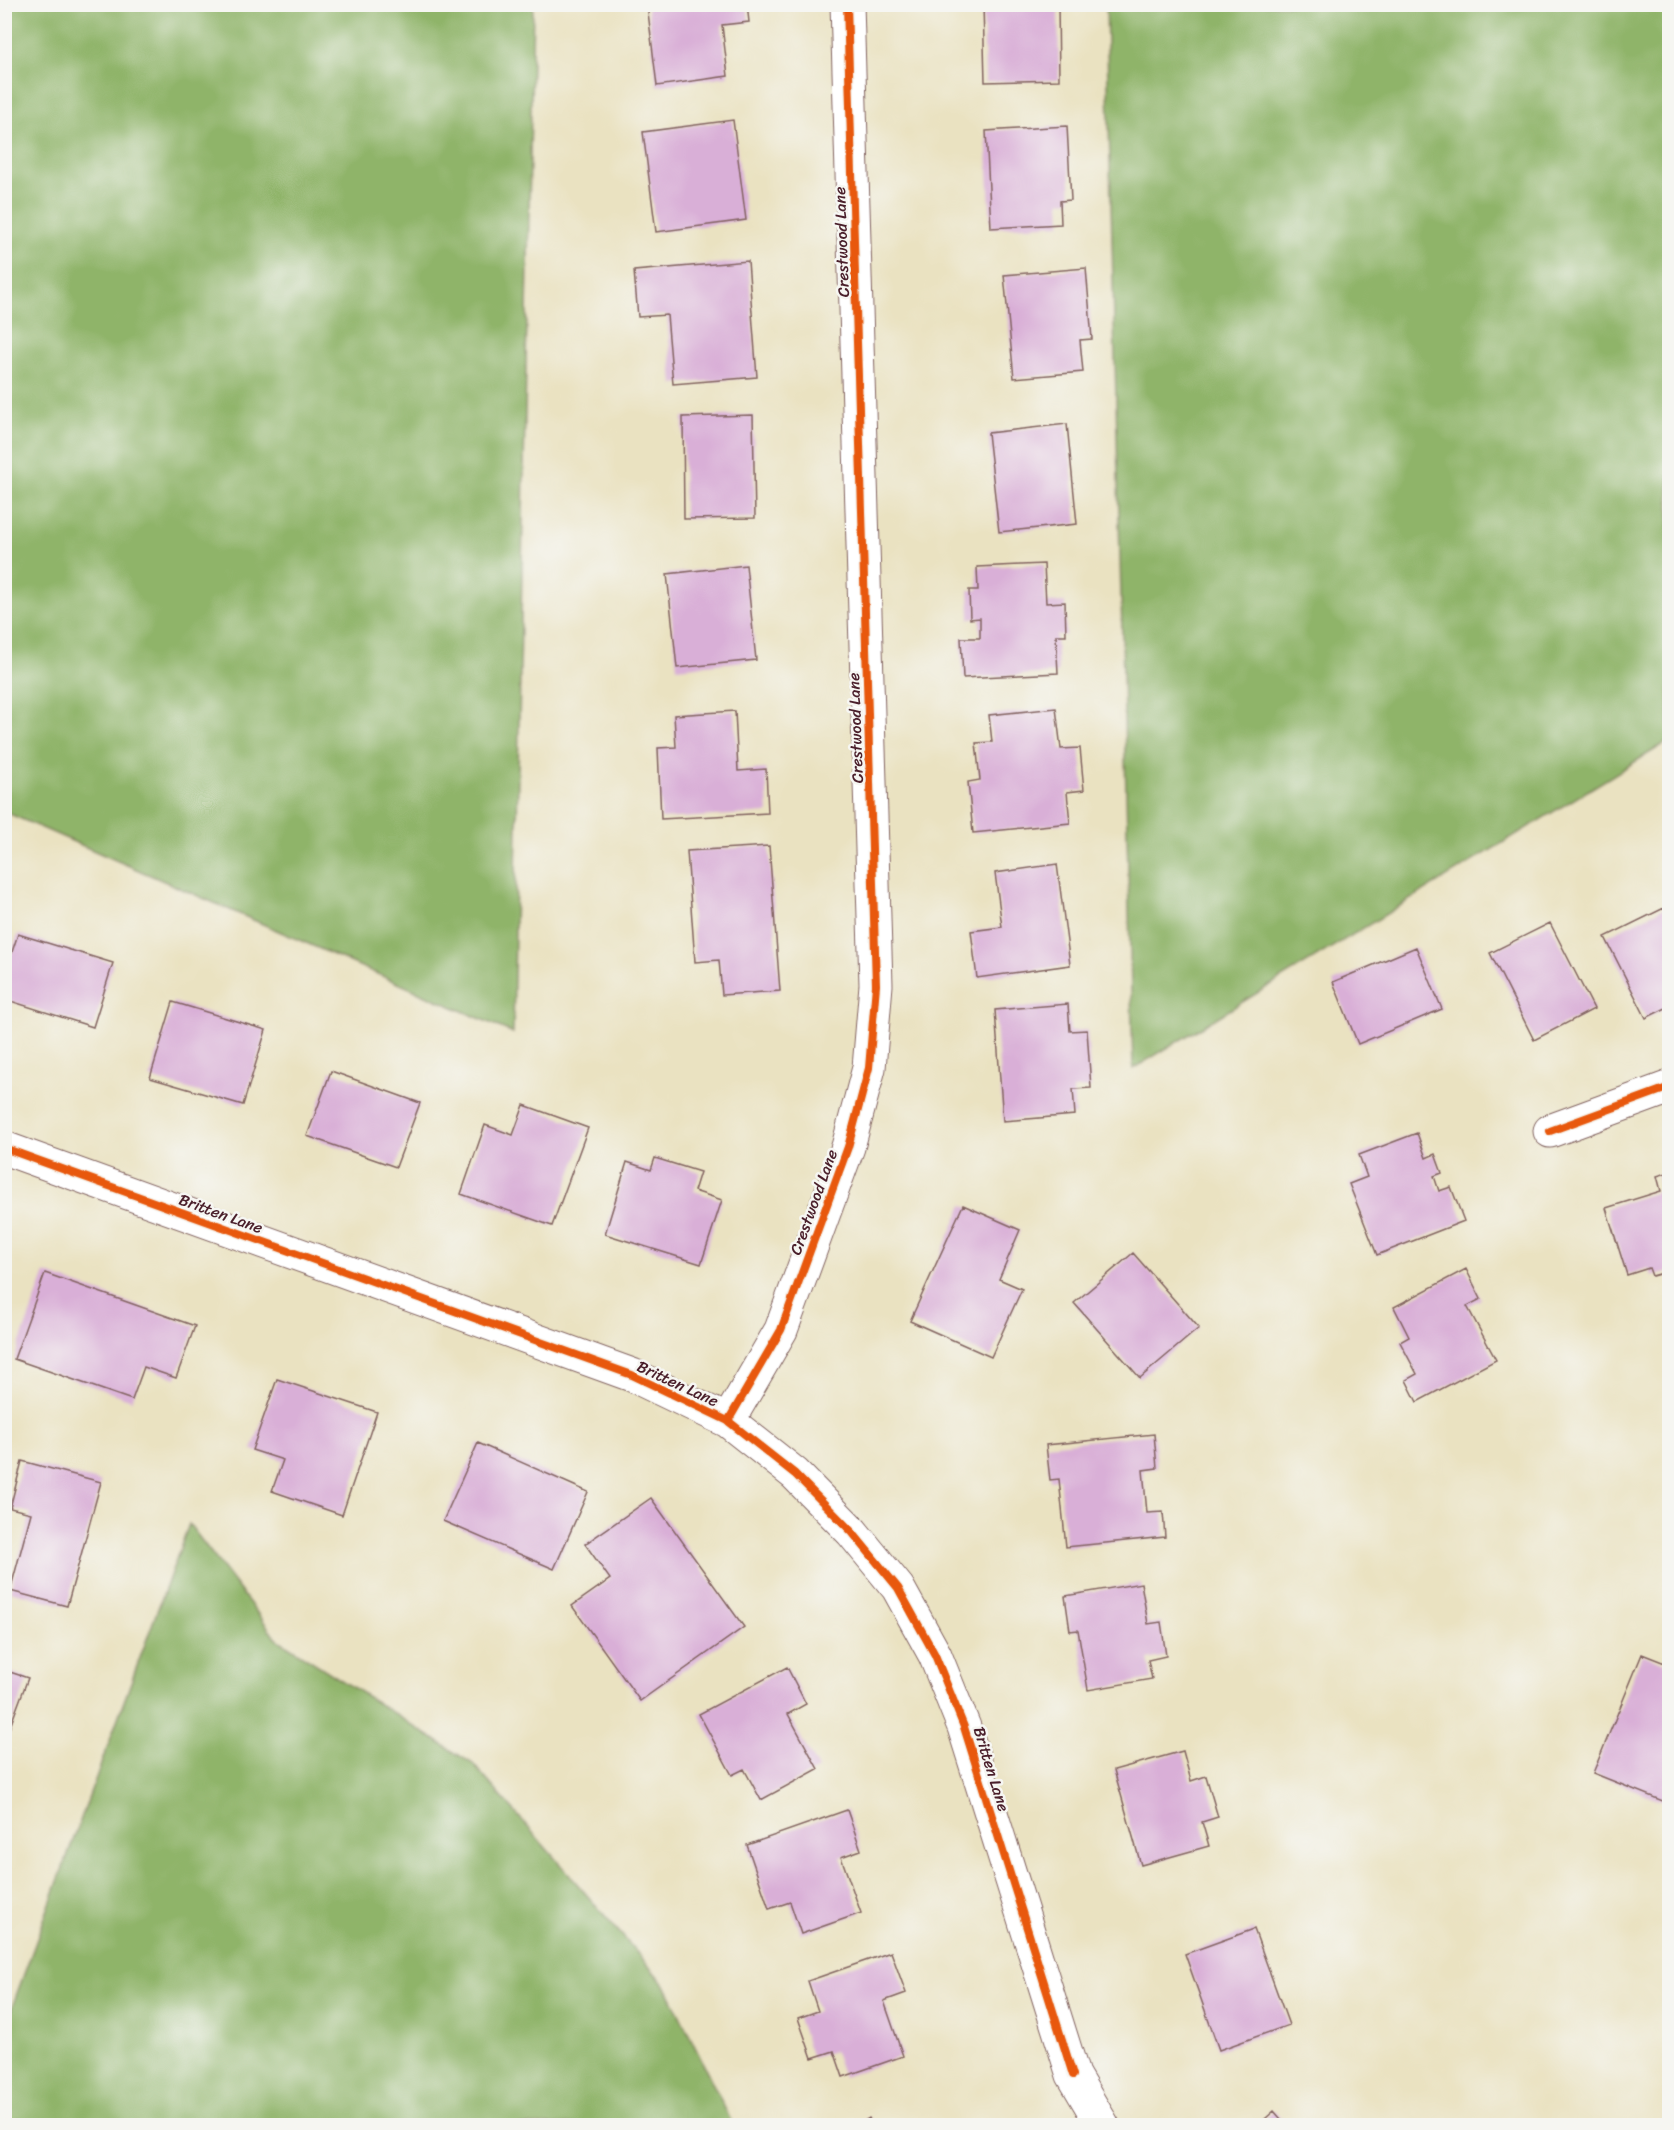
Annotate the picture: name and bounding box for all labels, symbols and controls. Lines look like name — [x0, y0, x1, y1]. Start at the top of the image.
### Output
street label: Crestwood Lane — [825, 186, 858, 298]
street label: Crestwood Lane — [839, 672, 872, 784]
street label: Crestwood Lane — [781, 1145, 846, 1259]
street label: Britten Lane — [175, 1185, 267, 1242]
street label: Britten Lane — [632, 1352, 724, 1415]
street label: Britten Lane — [965, 1723, 1018, 1815]

